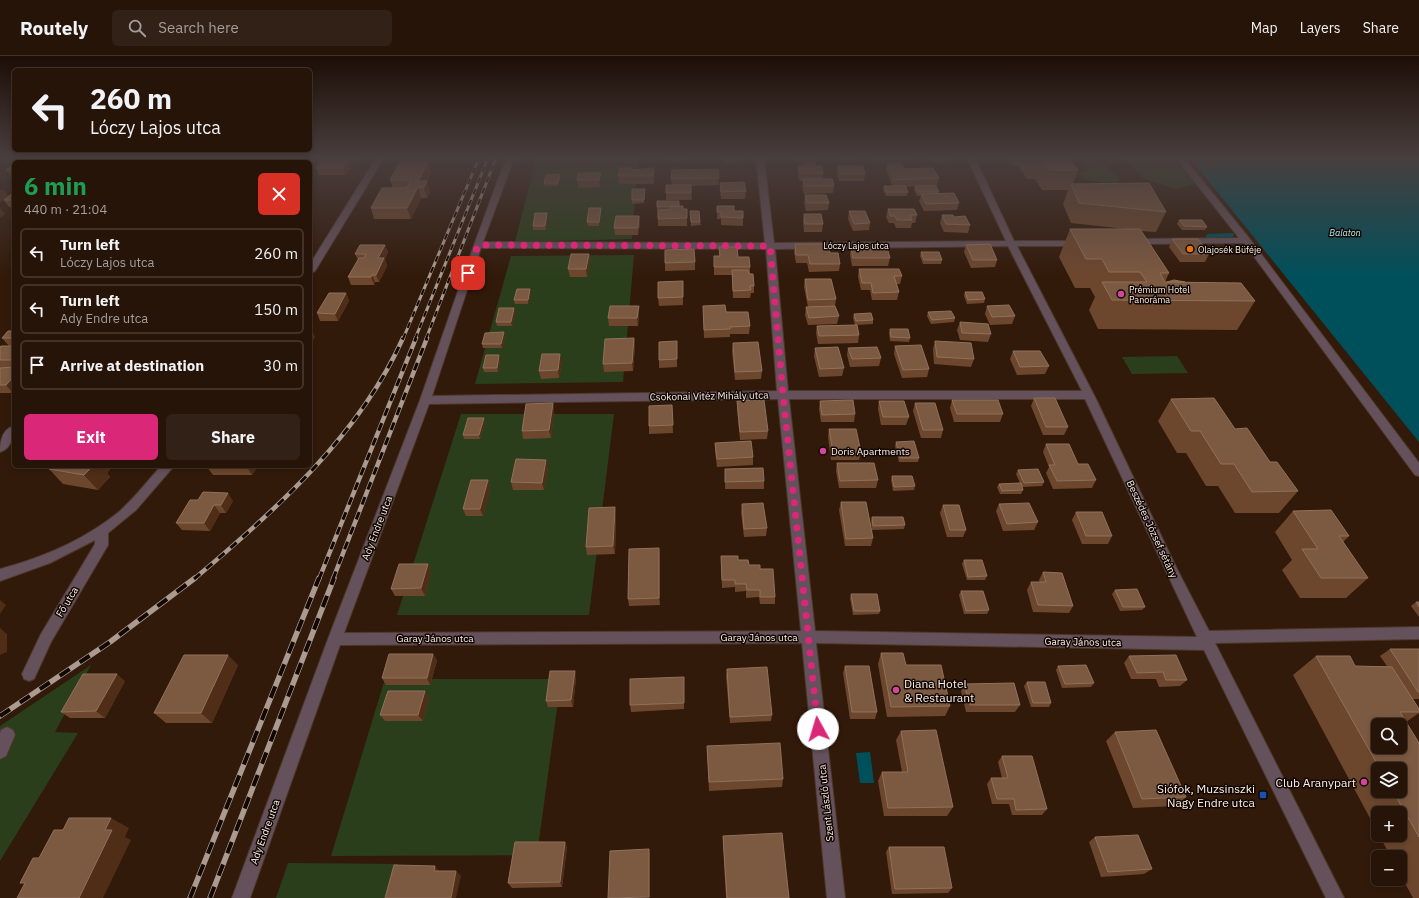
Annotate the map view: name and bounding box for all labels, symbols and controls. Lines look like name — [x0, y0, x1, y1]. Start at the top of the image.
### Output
search box — [112, 10, 392, 46]
text: Routely — [20, 16, 88, 40]
icon: search — [126, 17, 148, 39]
text: Search here — [158, 18, 239, 37]
text: Map — [1251, 19, 1278, 37]
text: Layers — [1300, 19, 1341, 37]
text: Share — [1363, 19, 1399, 37]
text: 260 m — [90, 80, 172, 117]
icon: left — [24, 84, 76, 136]
text: Lóczy Lajos utca — [90, 116, 221, 139]
text: 6 min — [24, 170, 87, 202]
button: close — [258, 173, 300, 215]
text: 440 m · 21:04 — [24, 201, 107, 218]
water label: Balaton — [1329, 227, 1361, 238]
text: Turn left — [60, 235, 120, 254]
street label: Lóczy Lajos utca — [823, 240, 889, 251]
icon: left — [26, 242, 48, 264]
text: 260 m — [254, 244, 298, 263]
marker: Olajosék Büféje — [1185, 244, 1195, 254]
place label: Olajosék Büféje — [1198, 244, 1261, 255]
text: Lóczy Lajos utca — [60, 254, 155, 271]
pin — [451, 256, 485, 290]
icon: arrive — [457, 262, 479, 284]
place label: Prémium Hotel Panoráma — [1129, 284, 1190, 305]
marker: Prémium Hotel Panoráma — [1116, 289, 1126, 299]
text: Turn left — [60, 291, 120, 310]
icon: left — [26, 298, 48, 320]
text: 150 m — [254, 300, 298, 319]
text: Ady Endre utca — [60, 310, 148, 327]
icon: arrive — [26, 354, 48, 376]
text: Arrive at destination — [60, 356, 204, 375]
text: 30 m — [263, 356, 298, 375]
street label: Csokonai Vitéz Mihály utca — [649, 388, 769, 404]
button: Exit — [24, 414, 158, 460]
button: Share — [166, 414, 300, 460]
place label: Doris Apartments — [831, 445, 910, 458]
marker: Doris Apartments — [818, 446, 828, 456]
street label: Beszédes József sétány — [1124, 478, 1180, 580]
street label: Ady Endre utca — [359, 493, 395, 562]
street label: Fő utca — [53, 584, 81, 619]
street label: Garay János utca — [720, 631, 798, 644]
street label: Garay János utca — [396, 632, 474, 645]
street label: Garay János utca — [1044, 635, 1122, 649]
place label: Diana Hotel & Restaurant — [904, 676, 974, 705]
marker: Diana Hotel & Restaurant — [891, 685, 901, 695]
position arrow — [797, 708, 839, 750]
map controls — [1371, 718, 1407, 886]
button: search — [1371, 718, 1407, 754]
button: layers — [1371, 762, 1407, 798]
street label: Szent László utca — [815, 763, 837, 842]
place label: Club Aranypart — [1275, 775, 1356, 790]
marker: Club Aranypart — [1359, 777, 1369, 787]
place label: Siófok, Muzsinszki Nagy Endre utca — [1157, 781, 1256, 810]
marker: Siófok, Muzsinszki Nagy Endre utca — [1258, 790, 1268, 800]
street label: Ady Endre utca — [247, 797, 283, 866]
button: + — [1371, 806, 1407, 842]
button: − — [1371, 850, 1407, 886]

